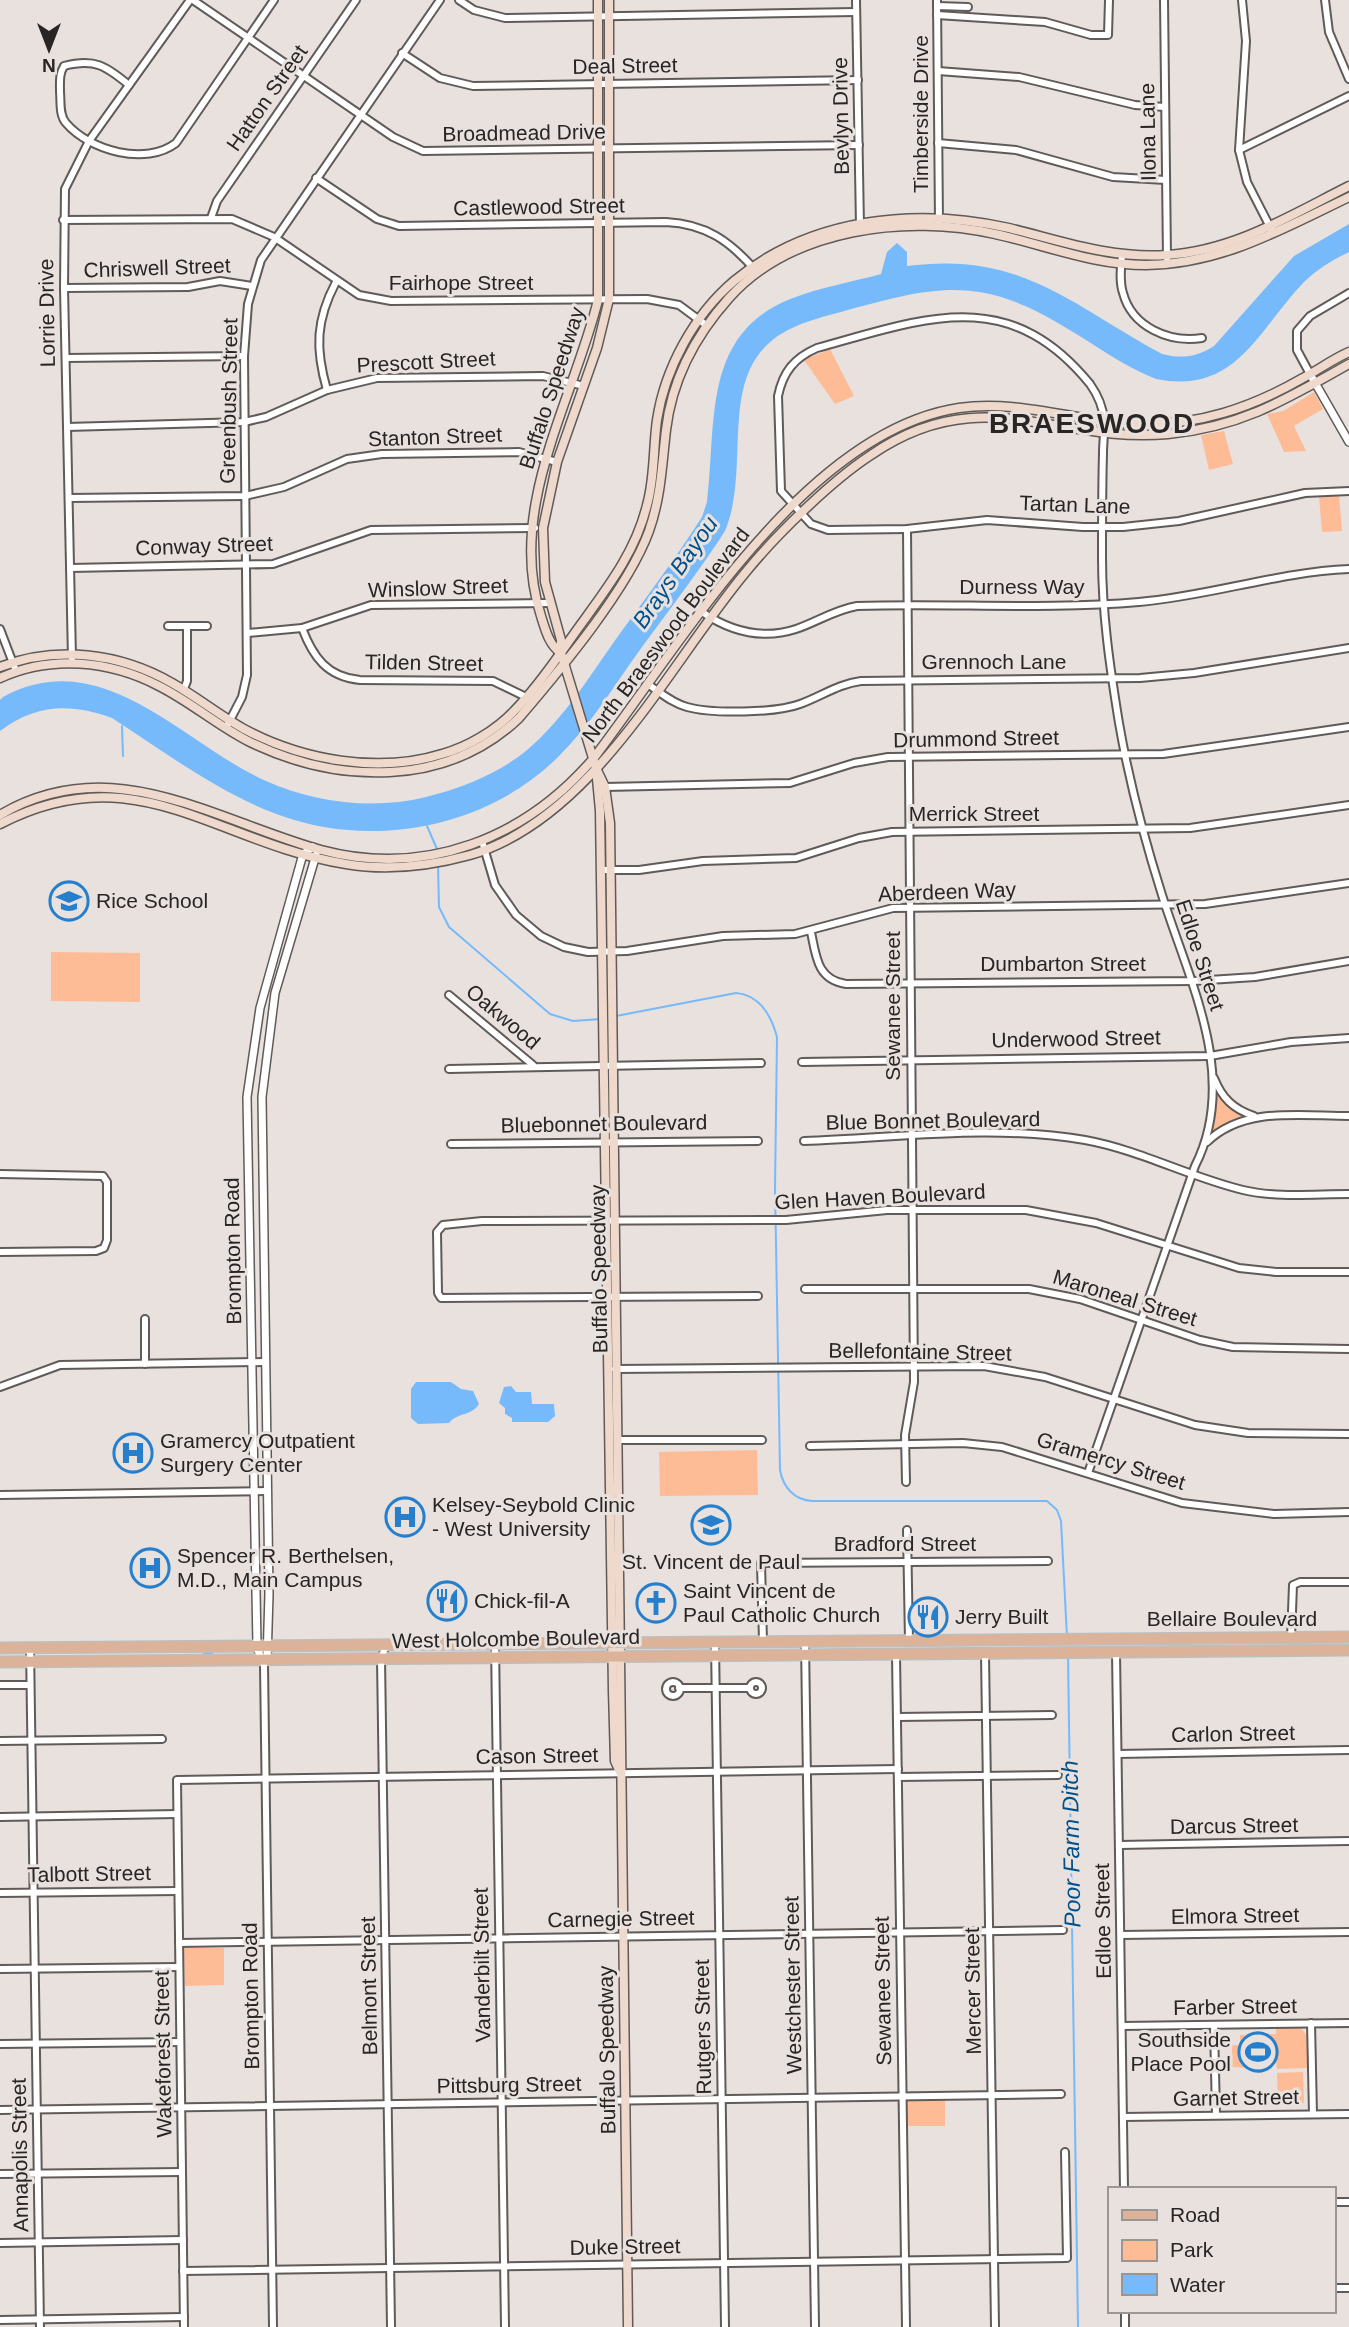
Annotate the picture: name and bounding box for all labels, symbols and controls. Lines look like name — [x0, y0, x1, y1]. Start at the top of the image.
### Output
north arrow — [14, 14, 84, 84]
street label: Timberside Drive — [909, 35, 932, 193]
street label: Hatton Street — [222, 40, 312, 155]
street label: Deal Street — [572, 53, 678, 78]
text: N — [42, 55, 56, 76]
street label: Bevlyn Drive — [828, 57, 853, 175]
street label: Ilona Lane — [1135, 83, 1160, 181]
street label: Broadmead Drive — [442, 120, 606, 145]
street label: Castlewood Street — [453, 194, 625, 219]
street label: Chriswell Street — [83, 253, 231, 282]
street label: Lorrie Drive — [34, 259, 59, 367]
street label: Fairhope Street — [389, 271, 534, 294]
street label: Buffalo Speedway — [514, 304, 589, 472]
street label: Greenbush Street — [216, 318, 241, 484]
street label: Prescott Street — [356, 346, 496, 377]
district label: BRAESWOOD — [989, 408, 1195, 439]
street label: Stanton Street — [367, 423, 503, 450]
street label: Tartan Lane — [1019, 491, 1131, 518]
water label: Brays Bayou — [627, 511, 723, 633]
street label: North Braeswood Boulevard — [577, 523, 754, 747]
street label: Conway Street — [135, 532, 273, 559]
street label: Winslow Street — [368, 574, 509, 601]
street label: Durness Way — [959, 575, 1085, 598]
street label: Tilden Street — [365, 650, 484, 675]
street label: Grennoch Lane — [922, 650, 1066, 673]
street label: Drummond Street — [893, 726, 1059, 751]
street label: Merrick Street — [909, 802, 1040, 825]
street label: Aberdeen Way — [878, 878, 1017, 905]
school or university icon: Rice School — [48, 880, 90, 922]
place label: Rice School — [96, 889, 208, 912]
street label: Edloe Street — [1172, 896, 1229, 1014]
street label: Sewanee Street — [881, 931, 904, 1081]
street label: Dumbarton Street — [980, 952, 1146, 975]
street label: Oakwood — [462, 979, 545, 1054]
street label: Underwood Street — [991, 1026, 1161, 1051]
street label: Blue Bonnet Boulevard — [825, 1107, 1041, 1134]
street label: Bluebonnet Boulevard — [500, 1110, 708, 1137]
street label: Brompton Road — [220, 1177, 245, 1325]
street label: Glen Haven Boulevard — [774, 1179, 986, 1214]
street label: Buffalo Speedway — [586, 1184, 611, 1354]
street label: Maroneal Street — [1050, 1265, 1200, 1330]
street label: Bellefontaine Street — [828, 1338, 1012, 1365]
street label: Gramercy Street — [1034, 1427, 1188, 1494]
place label: Gramercy Outpatient Surgery Center — [160, 1429, 355, 1476]
hospital icon: Gramercy Outpatient Surgery Center — [112, 1432, 154, 1474]
place label: Kelsey-Seybold Clinic - West University — [432, 1493, 635, 1540]
hospital icon: Kelsey-Seybold Clinic - West University — [384, 1496, 426, 1538]
school or university icon: St. Vincent de Paul — [690, 1504, 732, 1546]
street label: Bradford Street — [834, 1532, 976, 1555]
place label: Spencer R. Berthelsen, M.D., Main Campus — [177, 1544, 394, 1591]
hospital icon: Spencer R. Berthelsen, M.D., Main Campus — [129, 1547, 171, 1589]
place label: St. Vincent de Paul — [622, 1550, 800, 1573]
place label: Saint Vincent de Paul Catholic Church — [683, 1579, 880, 1626]
restaurant icon: Chick-fil-A — [426, 1580, 468, 1622]
church icon: Saint Vincent de Paul Catholic Church — [635, 1582, 677, 1624]
place label: Chick-fil-A — [474, 1589, 570, 1612]
restaurant icon: Jerry Built — [907, 1596, 949, 1638]
place label: Jerry Built — [955, 1605, 1049, 1628]
street label: Bellaire Boulevard — [1147, 1607, 1317, 1630]
street label: West Holcombe Boulevard — [392, 1625, 640, 1652]
street label: Carlon Street — [1171, 1721, 1295, 1746]
street label: Cason Street — [476, 1743, 599, 1768]
water label: Poor Farm Ditch — [1057, 1760, 1085, 1928]
street label: Darcus Street — [1170, 1813, 1299, 1838]
street label: Talbott Street — [27, 1861, 151, 1886]
street label: Edloe Street — [1090, 1863, 1115, 1979]
street label: Vanderbilt Street — [469, 1887, 494, 2043]
street label: Westchester Street — [779, 1896, 806, 2074]
street label: Elmora Street — [1171, 1903, 1300, 1928]
street label: Carnegie Street — [547, 1906, 695, 1931]
street label: Belmont Street — [356, 1916, 381, 2056]
street label: Sewanee Street — [870, 1916, 895, 2066]
street label: Brompton Road — [238, 1922, 263, 2070]
street label: Mercer Street — [960, 1927, 985, 2055]
street label: Rutgers Street — [690, 1959, 715, 2095]
street label: Buffalo Speedway — [594, 1965, 619, 2135]
street label: Wakeforest Street — [150, 1970, 175, 2138]
street label: Farber Street — [1173, 1994, 1297, 2019]
place label: Southside Place Pool — [1131, 2028, 1231, 2075]
sports icon: Southside Place Pool — [1237, 2031, 1279, 2073]
street label: Pittsburg Street — [436, 2072, 582, 2097]
street label: Annapolis Street — [7, 2078, 32, 2232]
street label: Garnet Street — [1173, 2085, 1299, 2110]
legend — [1108, 2187, 1335, 2313]
text: Road — [1170, 2203, 1220, 2226]
street label: Duke Street — [569, 2234, 681, 2259]
text: Park — [1170, 2238, 1214, 2261]
text: Water — [1170, 2273, 1225, 2296]

